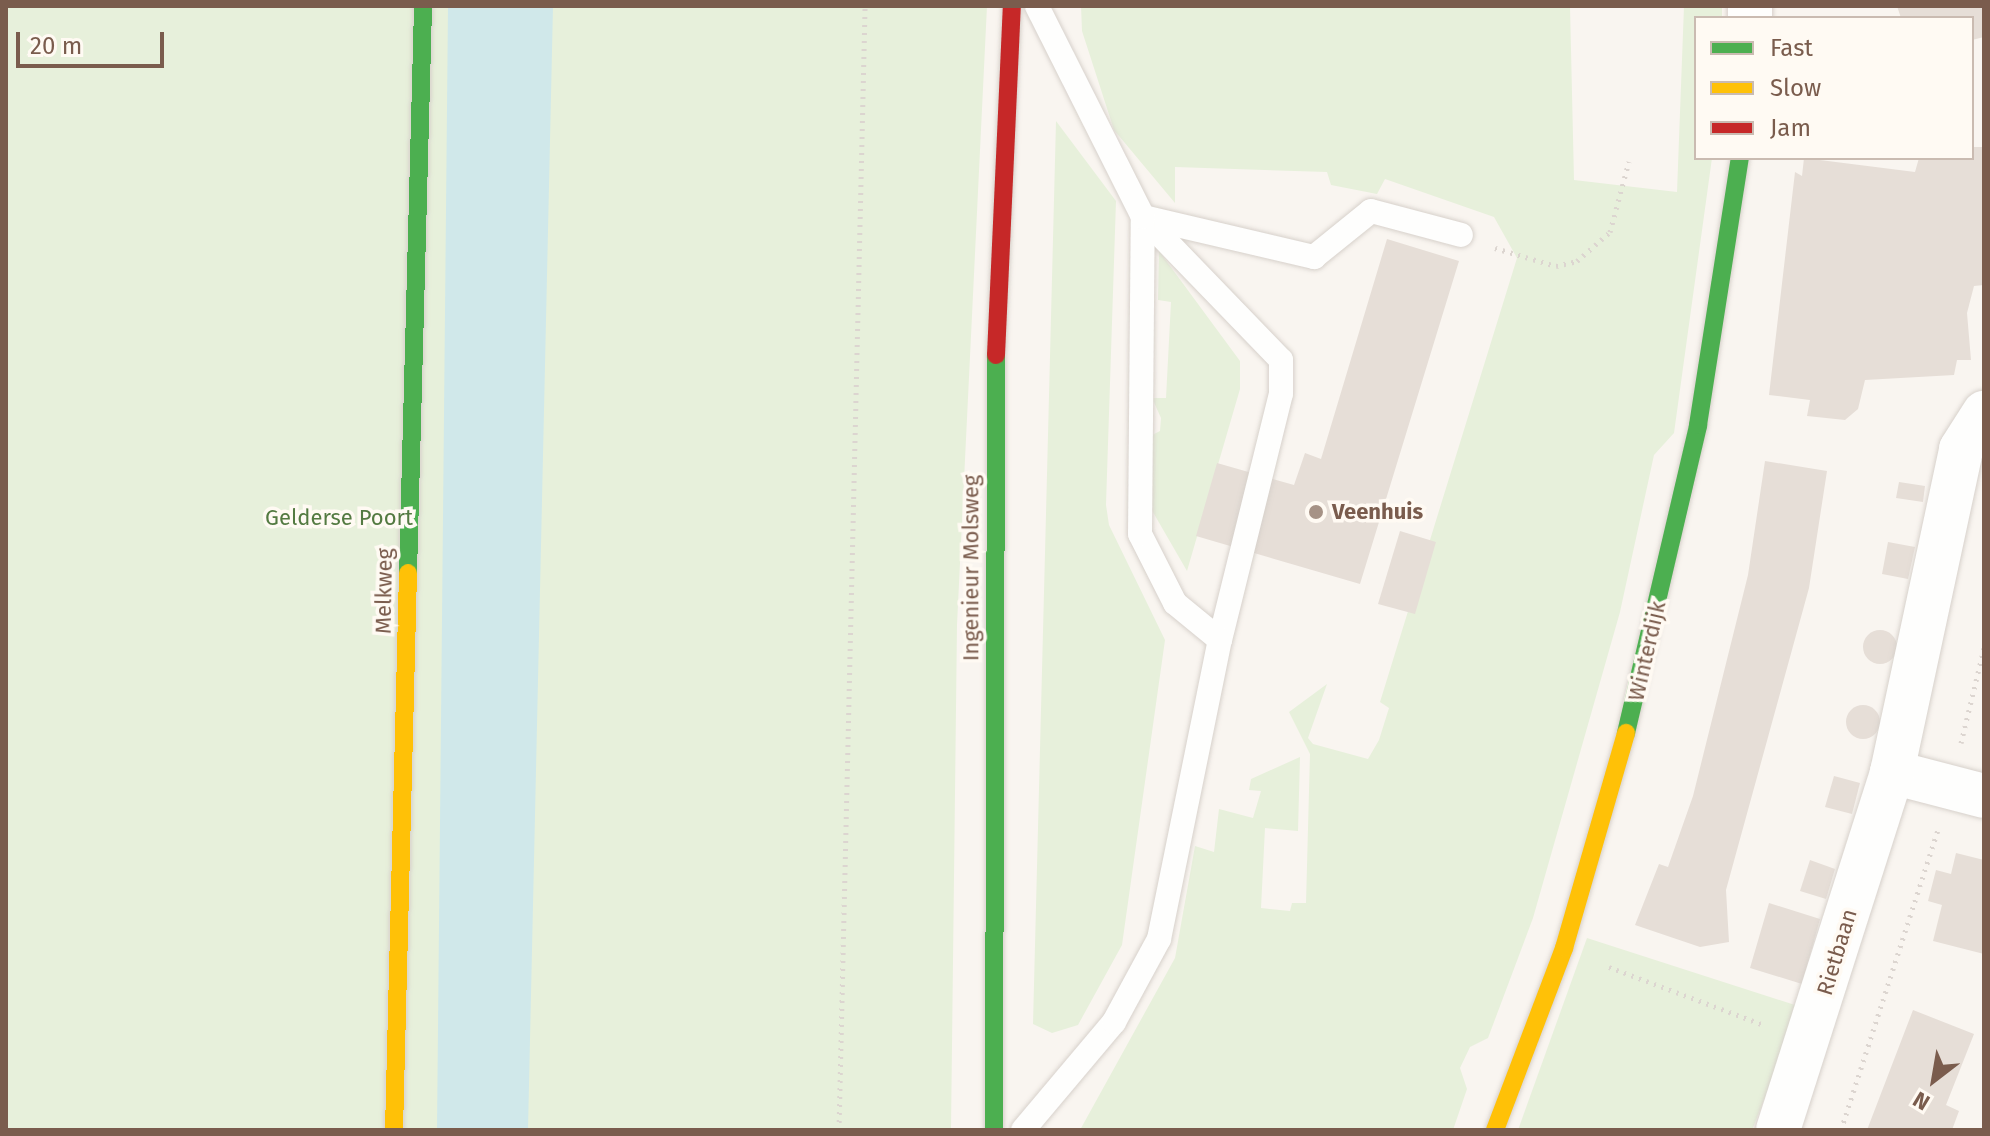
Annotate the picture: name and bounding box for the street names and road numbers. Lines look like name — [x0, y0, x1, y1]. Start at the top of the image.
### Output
street label: Ingenieur Molsweg — [958, 475, 984, 661]
street label: Melkweg — [370, 548, 398, 634]
street label: Winterdijk — [1623, 599, 1671, 703]
street label: Rietbaan — [1811, 906, 1863, 998]

